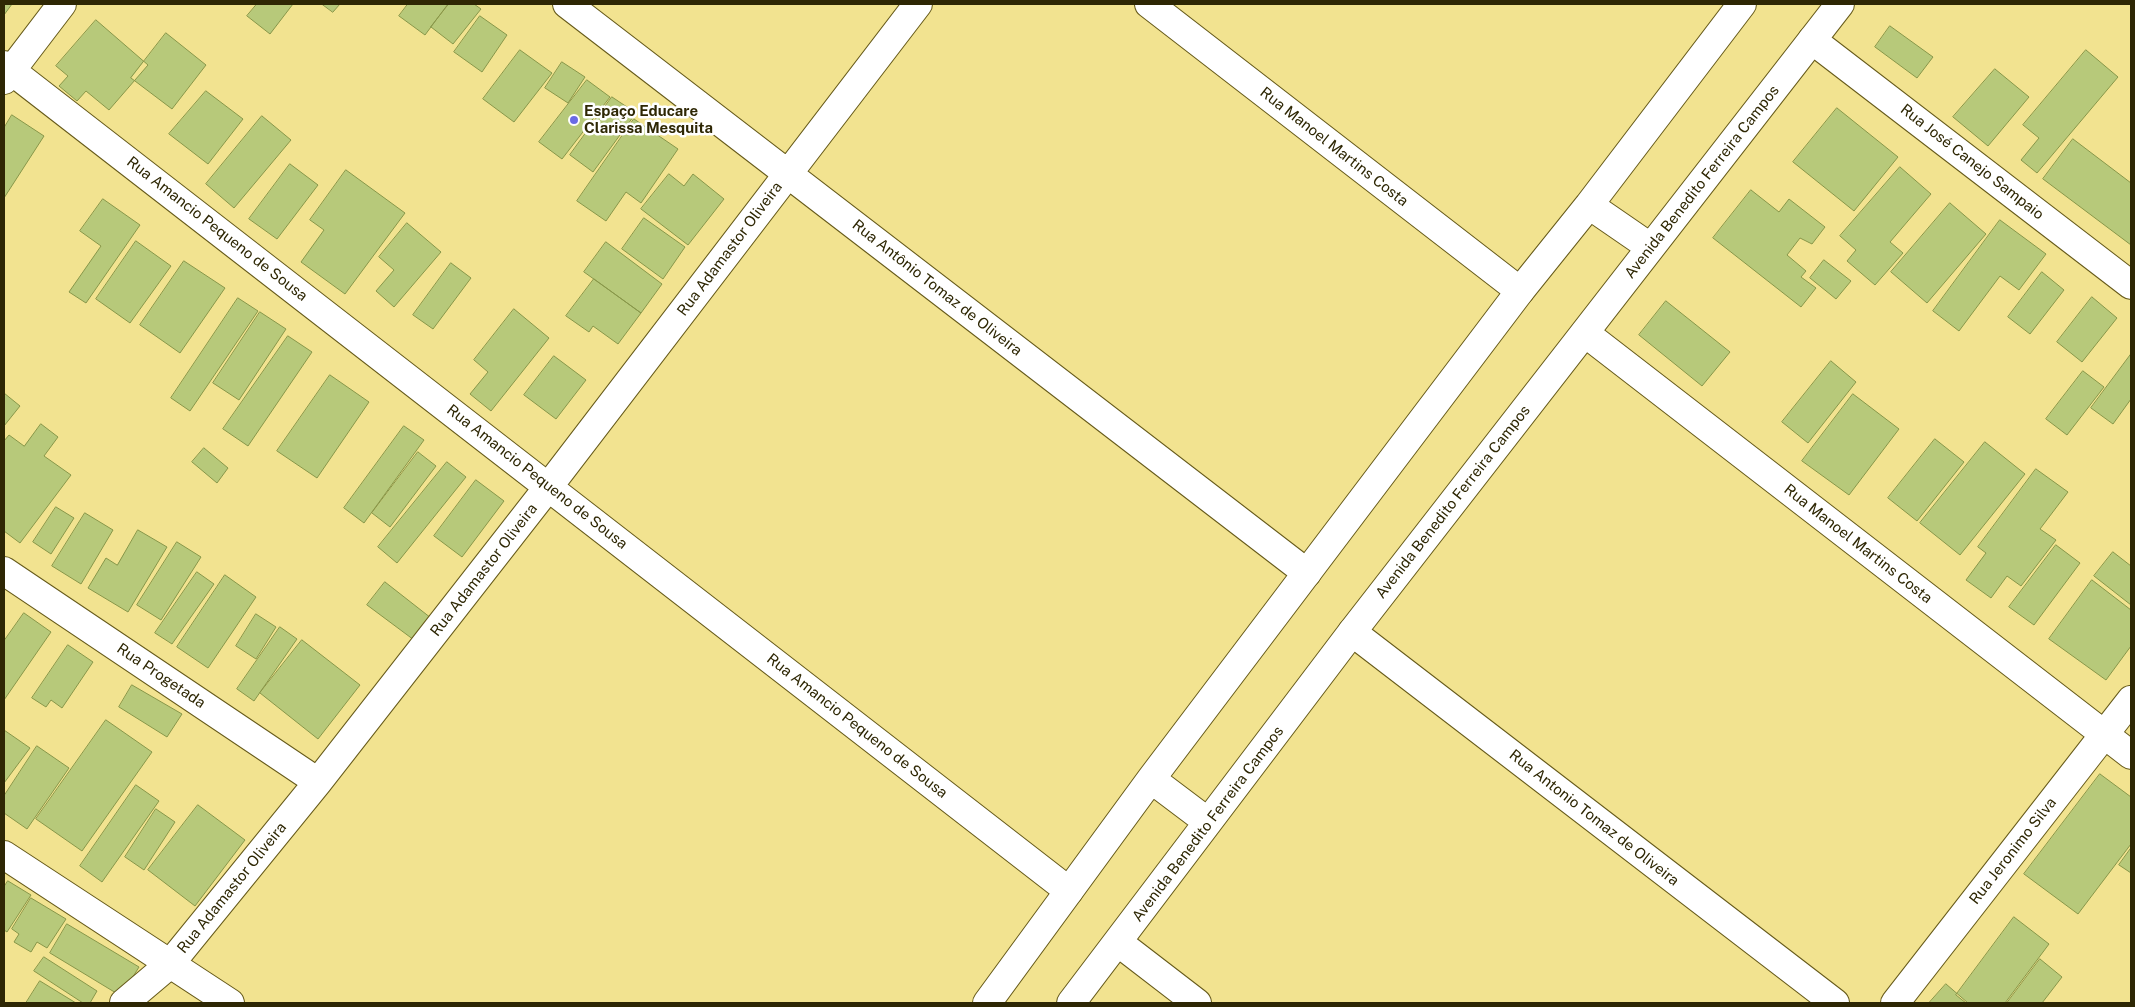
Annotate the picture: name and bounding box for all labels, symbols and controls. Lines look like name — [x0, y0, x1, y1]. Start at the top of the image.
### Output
street label: Avenida Benedito Ferreira Campos — [1621, 82, 1783, 282]
street label: Rua Manoel Martins Costa — [1256, 84, 1412, 210]
street label: Rua José Canejo Sampaio — [1897, 100, 2047, 224]
place label: Espaço Educare Clarissa Mesquita — [584, 102, 713, 137]
marker: Espaço Educare Clarissa Mesquita — [568, 114, 580, 126]
street label: Rua Amancio Pequeno de Sousa — [123, 153, 311, 305]
street label: Rua Adamastor Oliveira — [674, 178, 786, 320]
street label: Rua Antônio Tomaz de Oliveira — [849, 216, 1025, 360]
street label: Rua Amancio Pequeno de Sousa — [443, 401, 631, 553]
street label: Avenida Benedito Ferreira Campos — [1372, 402, 1534, 602]
street label: Rua Manoel Martins Costa — [1780, 481, 1936, 607]
street label: Rua Adamastor Oliveira — [427, 500, 541, 640]
street label: Rua Progetada — [113, 640, 209, 712]
street label: Rua Amancio Pequeno de Sousa — [763, 650, 951, 802]
street label: Avenida Benedito Ferreira Campos — [1129, 723, 1287, 925]
street label: Rua Antonio Tomaz de Oliveira — [1506, 746, 1682, 890]
street label: Rua Jeronimo Silva — [1966, 794, 2060, 908]
street label: Rua Adamastor Oliveira — [174, 819, 290, 957]

